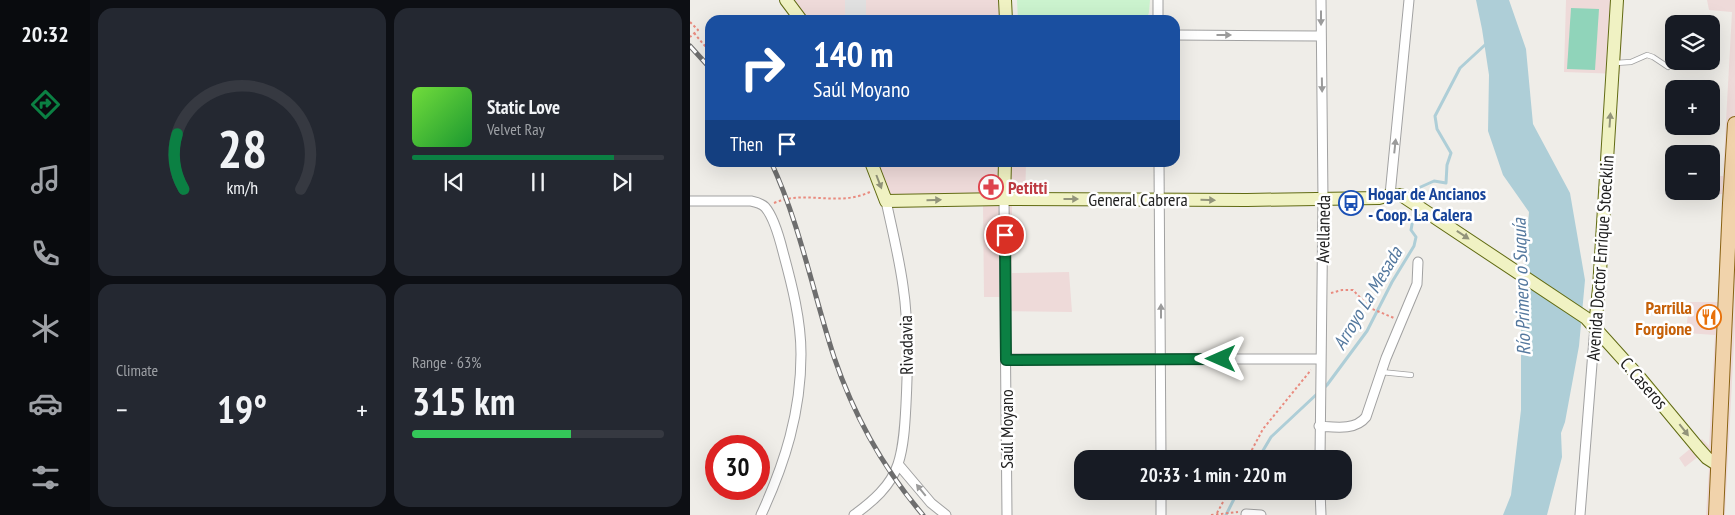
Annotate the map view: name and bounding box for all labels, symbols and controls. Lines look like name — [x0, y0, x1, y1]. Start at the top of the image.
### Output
one-way arrow — [1317, 10, 1325, 26]
map controls — [1665, 15, 1720, 200]
button: layers — [1665, 15, 1720, 70]
text: 20:32 — [21, 20, 69, 48]
text: 140 m — [813, 31, 894, 77]
one-way arrow — [1216, 31, 1232, 39]
icon: right — [730, 35, 795, 100]
text: Saúl Moyano — [813, 75, 910, 103]
one-way arrow — [1318, 77, 1326, 93]
button: + — [1665, 80, 1720, 135]
icon: directions — [28, 87, 63, 122]
text: Static Love — [487, 95, 560, 119]
one-way arrow — [1606, 112, 1614, 128]
text: 28 — [217, 115, 267, 182]
text: Velvet Ray — [487, 119, 545, 139]
icon: arrive — [773, 130, 801, 158]
text: Then — [730, 132, 763, 156]
one-way arrow — [1391, 138, 1399, 154]
button: − — [1665, 145, 1720, 200]
street label: Avenida Doctor Enrique Stoecklin — [1581, 154, 1619, 362]
icon: music — [28, 162, 63, 197]
icon: previous — [440, 168, 468, 196]
icon: pause — [524, 168, 552, 196]
icon: next — [608, 168, 636, 196]
one-way arrow — [876, 174, 883, 189]
pharmacy icon: Petitti — [978, 174, 1004, 200]
text: km/h — [226, 176, 258, 199]
place label: Petitti — [1008, 176, 1047, 199]
place label: Hogar de Ancianos - Coop. La Calera — [1368, 182, 1486, 226]
street label: General Cabrera — [1088, 188, 1188, 211]
bus stop icon: Hogar de Ancianos - Coop. La Calera — [1338, 190, 1364, 216]
one-way arrow — [1063, 195, 1079, 203]
street label: Avellaneda — [1311, 195, 1335, 263]
one-way arrow — [927, 196, 943, 204]
one-way arrow — [1200, 196, 1216, 204]
pin — [984, 214, 1026, 256]
water label: Río Primero o Suquía — [1507, 217, 1535, 356]
icon: arrive — [991, 221, 1019, 249]
one-way arrow — [1456, 230, 1469, 240]
icon: phone — [28, 236, 63, 271]
water label: Arroyo La Mesada — [1327, 241, 1408, 354]
place label: Parrilla Forgione — [1635, 296, 1692, 340]
one-way arrow — [1157, 302, 1165, 318]
restaurant icon: Parrilla Forgione — [1696, 304, 1722, 330]
icon: climate — [28, 311, 63, 346]
street label: Rivadavia — [894, 315, 918, 375]
position arrow — [1194, 332, 1246, 384]
text: Range · 63% — [412, 352, 481, 372]
street label: C. Caseros — [1615, 352, 1673, 414]
text: Climate — [116, 360, 158, 380]
text: 315 km — [412, 376, 515, 425]
text: 19° — [217, 384, 267, 433]
icon: car — [28, 386, 63, 421]
street label: Saúl Moyano — [995, 389, 1018, 469]
text: − — [116, 391, 128, 428]
text: + — [356, 391, 368, 428]
one-way arrow — [1678, 423, 1689, 436]
speed limit sign: 30 — [705, 435, 770, 500]
icon: filters — [28, 460, 63, 495]
text: 20:33 · 1 min · 220 m — [1140, 463, 1286, 487]
one-way arrow — [916, 484, 927, 497]

